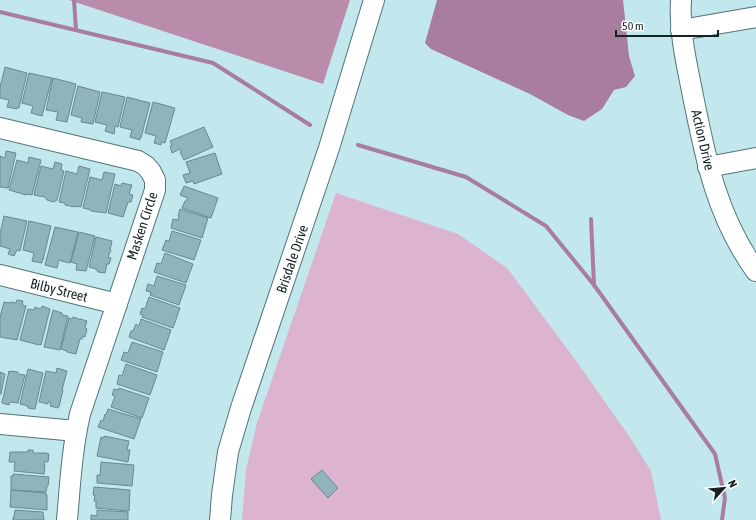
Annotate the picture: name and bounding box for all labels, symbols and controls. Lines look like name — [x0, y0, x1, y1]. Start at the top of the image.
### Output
scale bar — [616, 12, 718, 38]
text: 50 m — [622, 19, 644, 33]
street label: Action Drive — [688, 108, 718, 172]
street label: Masken Circle — [123, 190, 161, 262]
street label: Brisdale Drive — [273, 223, 311, 295]
street label: Bilby Street — [29, 275, 89, 305]
north arrow — [704, 468, 744, 508]
text: N — [726, 478, 740, 489]

